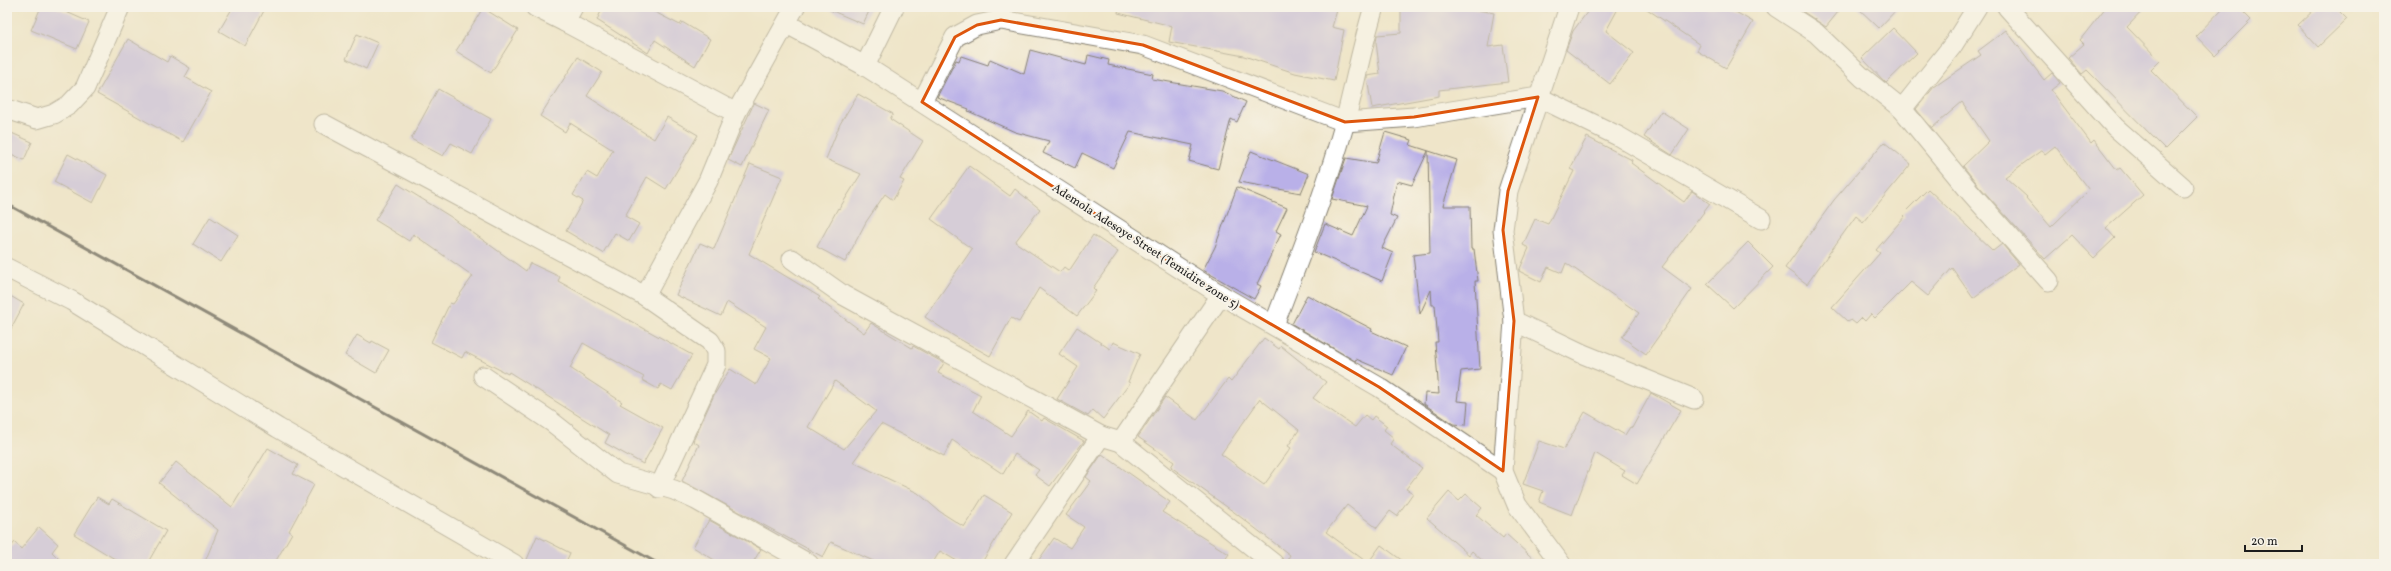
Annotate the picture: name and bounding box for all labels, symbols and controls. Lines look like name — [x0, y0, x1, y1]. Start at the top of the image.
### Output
street label: Ademola Adesoye Street (Temidire zone 5) — [1049, 180, 1242, 314]
scale bar — [2245, 527, 2302, 553]
text: 20 m — [2251, 534, 2278, 550]

